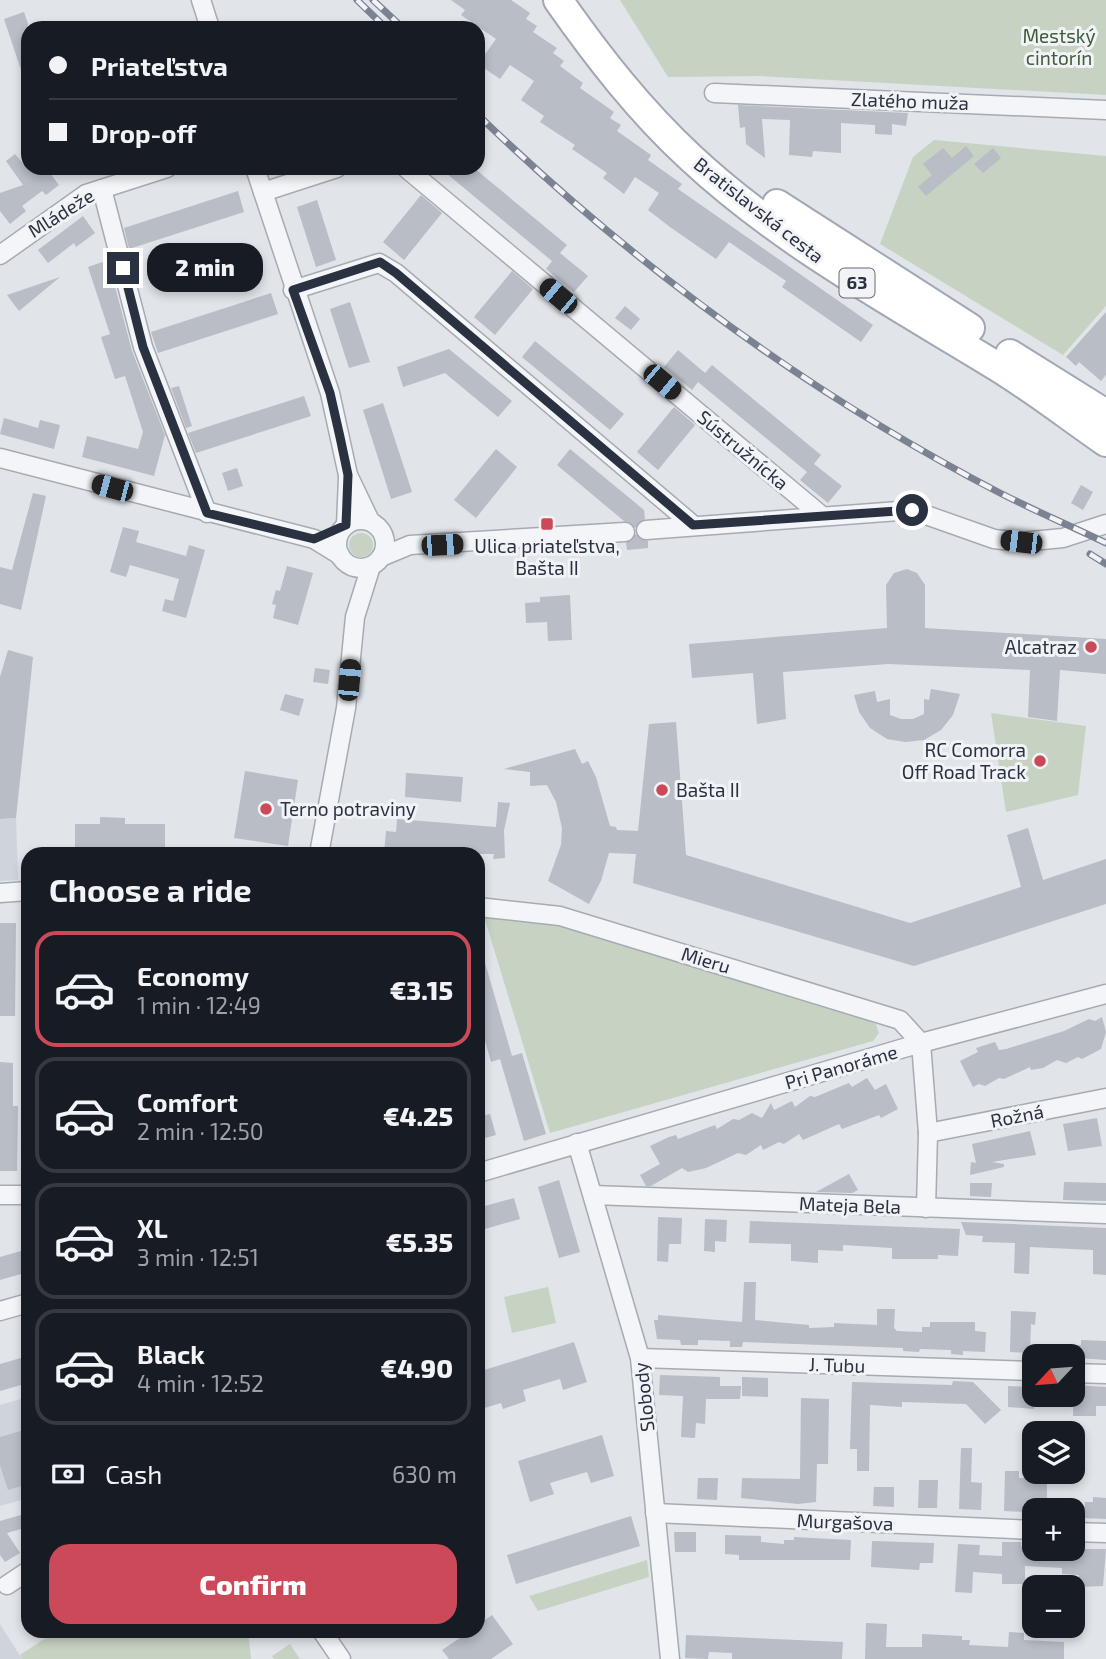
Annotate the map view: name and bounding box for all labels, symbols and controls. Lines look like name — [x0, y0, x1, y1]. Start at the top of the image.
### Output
park label: Mestský cintorín — [1022, 24, 1096, 69]
text: Priateľstva — [91, 50, 228, 81]
street label: Zlatého muža — [851, 87, 969, 114]
text: Drop-off — [91, 117, 196, 148]
street label: Bratislavská cesta — [690, 152, 829, 267]
street label: Mládeže — [23, 183, 98, 242]
callout: 2 min — [148, 244, 263, 292]
route end — [107, 252, 139, 284]
text: 2 min — [175, 253, 235, 281]
road number: 63 — [840, 268, 874, 298]
car — [536, 274, 581, 318]
car — [640, 360, 685, 404]
street label: Sústružnícka — [693, 405, 793, 494]
car — [89, 472, 136, 504]
route start — [896, 494, 928, 526]
marker: Ulica priateľstva, Bašta II — [539, 516, 555, 532]
car — [999, 529, 1044, 555]
car — [421, 533, 464, 557]
place label: Ulica priateľstva, Bašta II — [474, 534, 620, 579]
place label: Alcatraz — [1005, 635, 1077, 658]
marker: Alcatraz — [1083, 639, 1099, 655]
car — [337, 658, 362, 702]
place label: RC Comorra Off Road Track — [902, 738, 1026, 783]
marker: RC Comorra Off Road Track — [1032, 753, 1048, 769]
place label: Bašta II — [676, 778, 740, 801]
marker: Bašta II — [654, 782, 670, 798]
place label: Terno potraviny — [280, 797, 416, 820]
marker: Terno potraviny — [258, 801, 274, 817]
text: Choose a ride — [49, 870, 252, 908]
street label: Mieru — [679, 941, 733, 978]
icon: car — [53, 958, 116, 1021]
text: Economy — [137, 960, 249, 991]
text: €3.15 — [390, 974, 453, 1005]
text: 1 min · 12:49 — [137, 991, 261, 1019]
street label: Pri Panoráme — [782, 1039, 900, 1094]
icon: car — [53, 1084, 116, 1147]
text: Comfort — [137, 1086, 238, 1117]
street label: Rožná — [988, 1099, 1045, 1132]
text: €4.25 — [383, 1100, 453, 1131]
text: 2 min · 12:50 — [137, 1117, 264, 1145]
street label: Mateja Bela — [799, 1191, 901, 1218]
icon: car — [53, 1210, 116, 1273]
text: XL — [137, 1212, 168, 1243]
text: €5.35 — [386, 1226, 453, 1257]
text: 3 min · 12:51 — [137, 1243, 259, 1271]
icon: car — [53, 1336, 116, 1399]
text: Black — [137, 1338, 205, 1369]
north arrow — [1022, 1344, 1085, 1407]
map controls — [1022, 1344, 1085, 1638]
text: €4.90 — [380, 1352, 453, 1383]
street label: J. Tubu — [808, 1352, 866, 1377]
street label: Slobody — [628, 1361, 659, 1433]
text: 4 min · 12:52 — [137, 1369, 264, 1397]
button: layers — [1022, 1421, 1085, 1484]
icon: cash — [49, 1455, 87, 1493]
text: Cash — [105, 1458, 162, 1489]
text: 630 m — [392, 1460, 457, 1488]
button: + — [1022, 1498, 1085, 1561]
street label: Murgašova — [796, 1508, 894, 1535]
button: Confirm — [49, 1544, 457, 1624]
button: − — [1022, 1575, 1085, 1638]

